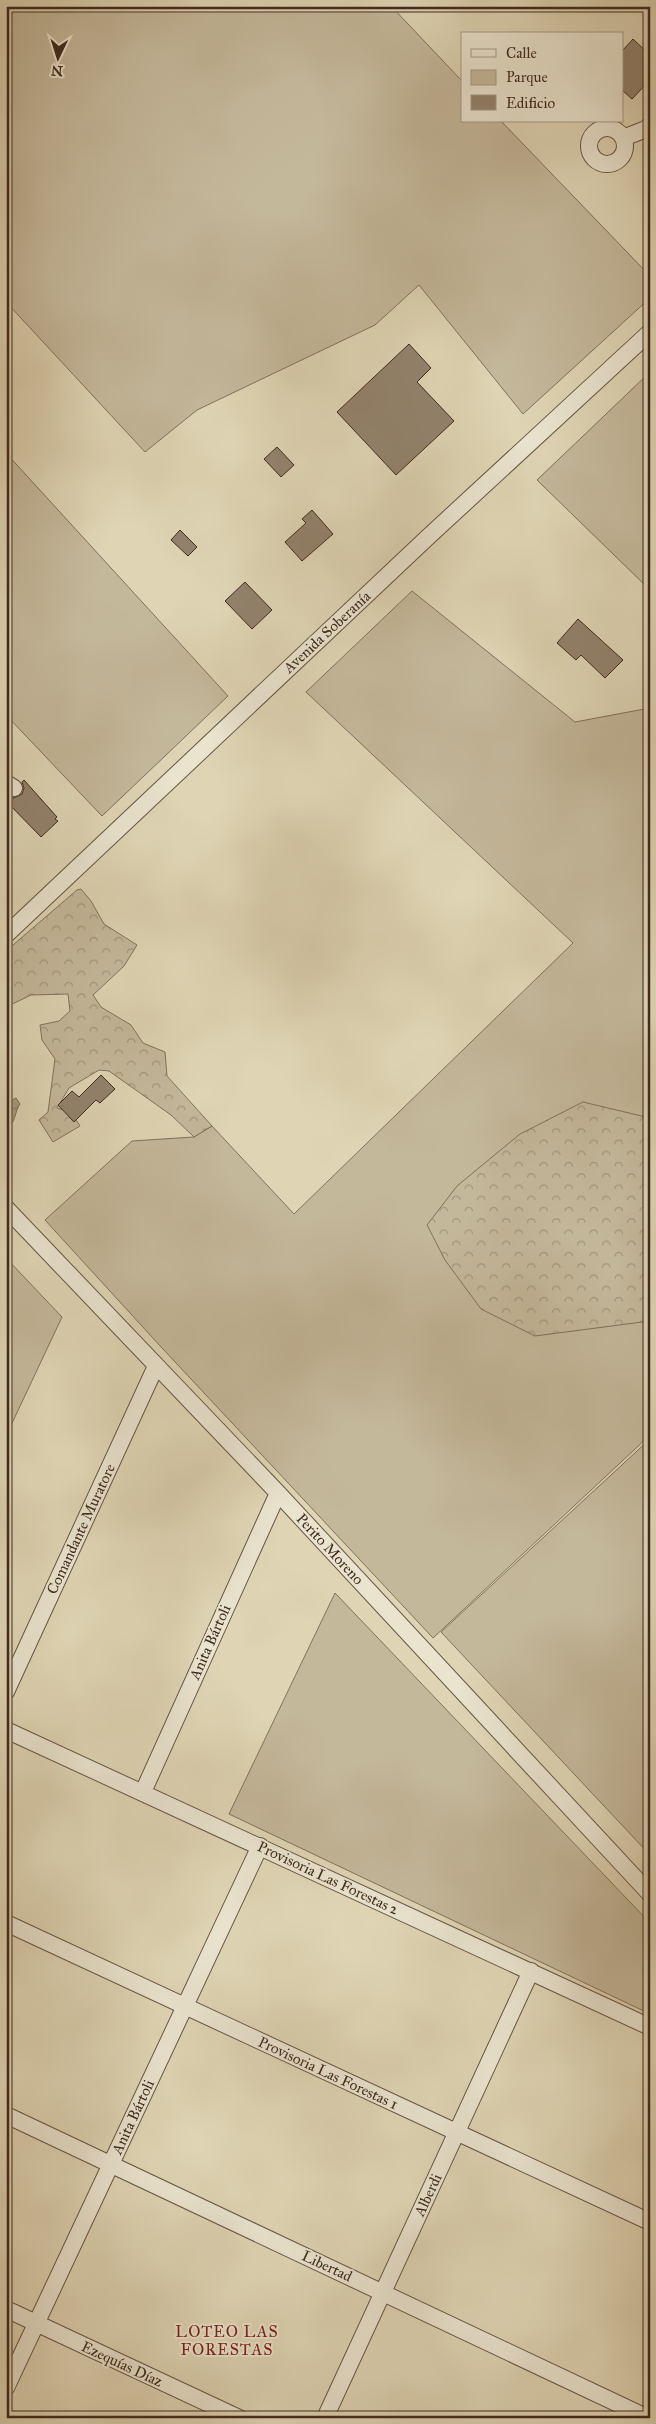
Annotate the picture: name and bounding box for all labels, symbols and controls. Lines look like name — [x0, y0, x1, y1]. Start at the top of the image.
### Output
north arrow — [32, 32, 82, 82]
legend — [461, 32, 624, 122]
text: Calle — [506, 44, 537, 62]
text: N — [50, 62, 64, 79]
text: Parque — [506, 68, 548, 87]
text: Edificio — [506, 94, 555, 112]
street label: Avenida Soberanía — [279, 587, 375, 678]
street label: Comandante Muratore — [43, 1461, 119, 1597]
street label: Perito Moreno — [292, 1510, 368, 1589]
street label: Anita Bártoli — [185, 1602, 235, 1683]
street label: Provisoria Las Forestas 2 — [255, 1837, 402, 1919]
street label: Provisoria Las Forestas 1 — [255, 2033, 401, 2113]
street label: Anita Bártoli — [107, 2077, 158, 2158]
street label: Alberdi — [410, 2171, 446, 2220]
street label: Libertad — [299, 2247, 355, 2286]
district label: LOTEO LAS FORESTAS — [175, 2322, 279, 2359]
street label: Ezequías Díaz — [78, 2337, 166, 2392]

